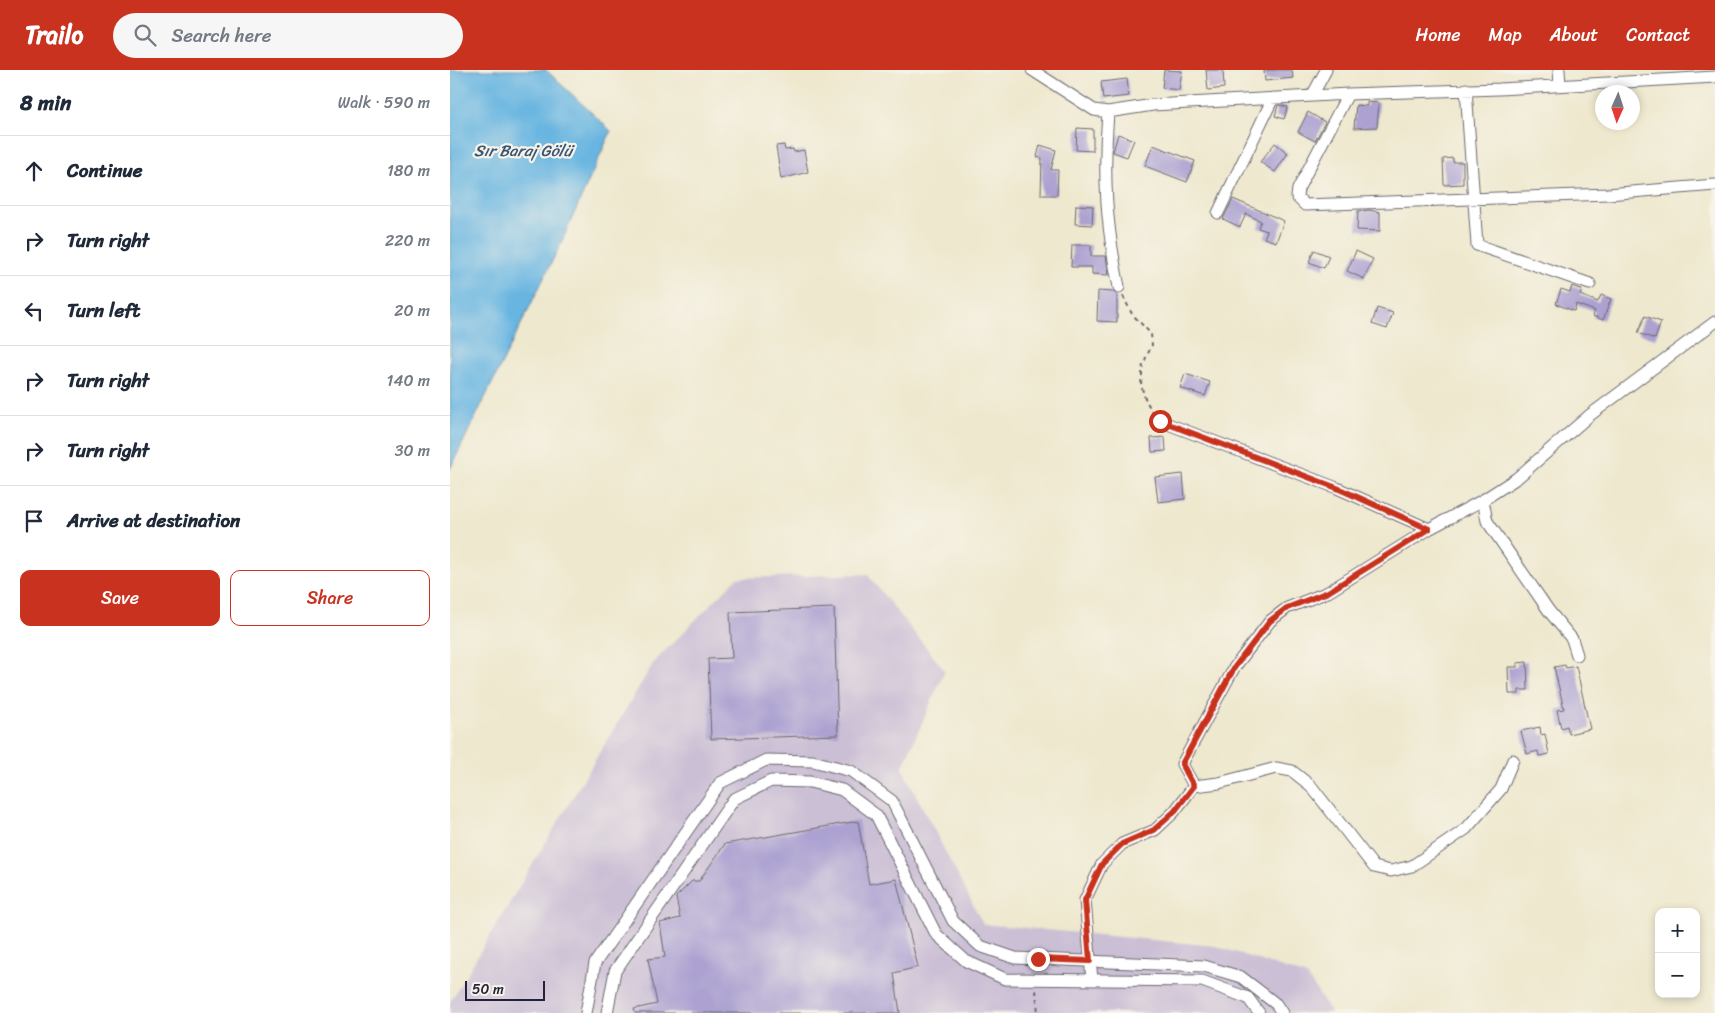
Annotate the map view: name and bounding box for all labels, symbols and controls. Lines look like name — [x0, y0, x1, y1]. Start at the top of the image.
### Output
search box — [113, 13, 463, 58]
text: Trailo — [25, 14, 83, 56]
text: Search here — [171, 19, 272, 52]
text: Home — [1416, 19, 1461, 51]
text: Map — [1489, 19, 1522, 51]
text: About — [1550, 19, 1598, 51]
text: Contact — [1626, 19, 1690, 51]
icon: search — [131, 21, 159, 49]
text: 8 min — [20, 84, 71, 122]
north arrow — [1595, 85, 1640, 130]
text: Walk · 590 m — [338, 88, 430, 117]
water label: Sır Baraj Gölü — [474, 136, 575, 165]
text: Continue — [67, 154, 143, 187]
text: 180 m — [387, 156, 430, 185]
icon: ahead — [20, 157, 48, 185]
text: Turn right — [67, 224, 149, 257]
text: 220 m — [385, 226, 430, 255]
icon: right — [20, 227, 48, 255]
text: Turn left — [67, 294, 140, 327]
text: 20 m — [394, 296, 430, 325]
icon: left — [20, 297, 48, 325]
text: Turn right — [67, 364, 149, 397]
text: 140 m — [387, 366, 430, 395]
icon: right — [20, 367, 48, 395]
route start — [1149, 410, 1172, 433]
text: Turn right — [67, 434, 149, 467]
text: 30 m — [395, 436, 430, 465]
icon: right — [20, 437, 48, 465]
text: Arrive at destination — [67, 504, 240, 537]
icon: arrive — [20, 507, 48, 535]
button: Save — [20, 570, 220, 626]
button: Share — [230, 570, 430, 626]
map controls — [1655, 908, 1700, 998]
button: + — [1655, 908, 1700, 953]
route end — [1027, 948, 1050, 971]
button: − — [1655, 953, 1700, 998]
text: 50 m — [472, 977, 504, 1002]
scale bar — [465, 978, 545, 1001]

